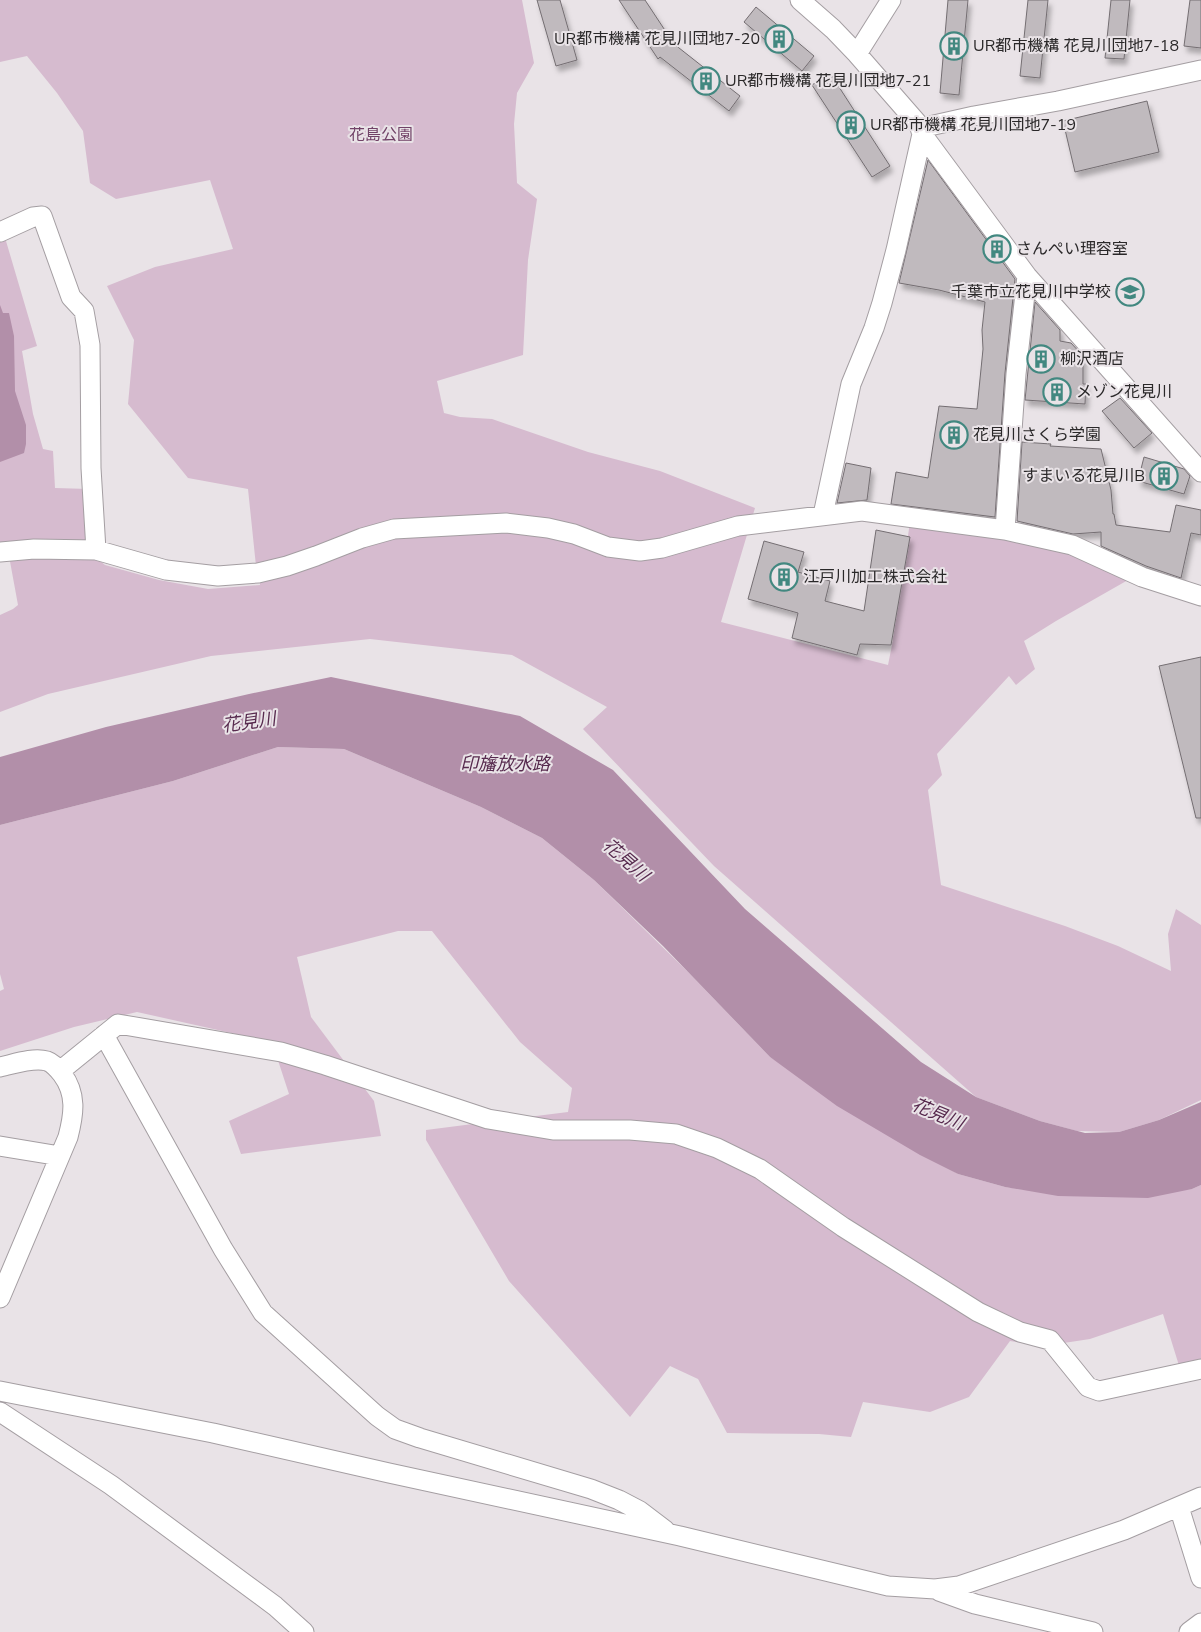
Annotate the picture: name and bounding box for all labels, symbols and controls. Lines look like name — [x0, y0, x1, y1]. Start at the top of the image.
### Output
building icon: UR都市機構 花見川団地7-20 — [764, 24, 794, 54]
place label: UR都市機構 花見川団地7-20 — [554, 28, 760, 50]
building icon: UR都市機構 花見川団地7-18 — [939, 31, 969, 61]
place label: UR都市機構 花見川団地7-18 — [973, 35, 1179, 57]
building icon: UR都市機構 花見川団地7-21 — [691, 66, 721, 96]
place label: UR都市機構 花見川団地7-21 — [725, 70, 931, 92]
building icon: UR都市機構 花見川団地7-19 — [836, 110, 866, 140]
place label: UR都市機構 花見川団地7-19 — [870, 114, 1076, 136]
park label: 花島公園 — [349, 124, 413, 146]
building icon: さんぺい理容室 — [982, 234, 1012, 264]
place label: さんぺい理容室 — [1016, 238, 1128, 260]
school or university icon: 千葉市立花見川中学校 — [1115, 277, 1145, 307]
place label: 千葉市立花見川中学校 — [951, 281, 1111, 303]
building icon: 柳沢酒店 — [1026, 344, 1056, 374]
place label: 柳沢酒店 — [1060, 348, 1124, 370]
building icon: メゾン花見川 — [1042, 377, 1072, 407]
place label: メゾン花見川 — [1076, 381, 1172, 403]
building icon: 花見川さくら学園 — [939, 420, 969, 450]
place label: 花見川さくら学園 — [973, 424, 1101, 446]
building icon: すまいる花見川B — [1149, 461, 1179, 491]
place label: すまいる花見川B — [1022, 465, 1145, 487]
building icon: 江戸川加工株式会社 — [769, 562, 799, 592]
place label: 江戸川加工株式会社 — [803, 566, 947, 588]
water label: 花見川 — [221, 706, 279, 738]
water label: 印旛放水路 — [460, 752, 552, 776]
water label: 花見川 — [598, 833, 656, 888]
water label: 花見川 — [908, 1092, 969, 1136]

